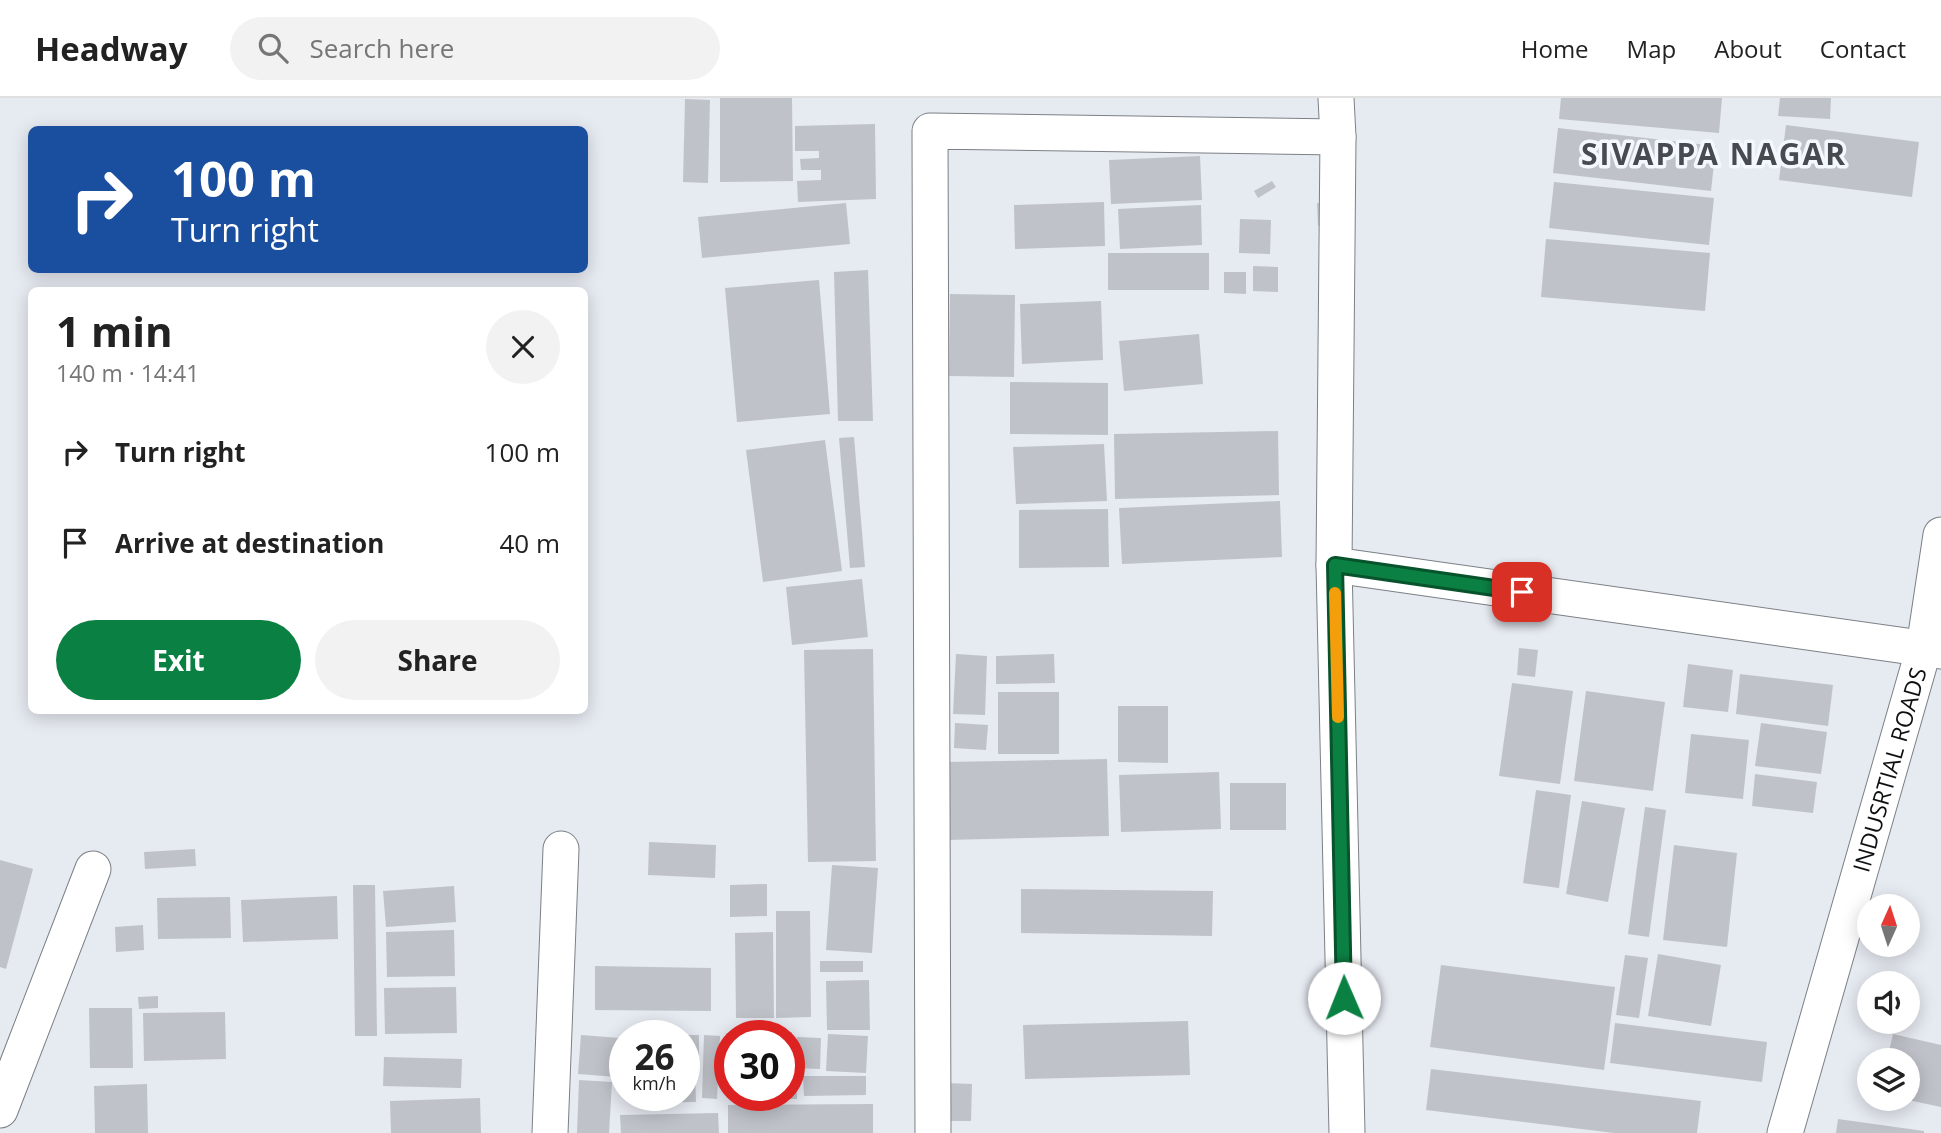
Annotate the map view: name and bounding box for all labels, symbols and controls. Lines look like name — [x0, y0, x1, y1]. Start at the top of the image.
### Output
search box — [230, 17, 720, 80]
text: Headway — [35, 26, 188, 71]
icon: search — [254, 29, 292, 67]
text: Search here — [310, 30, 454, 66]
text: Home — [1521, 32, 1589, 65]
text: Map — [1627, 32, 1676, 65]
text: About — [1714, 32, 1782, 65]
text: Contact — [1820, 32, 1906, 65]
district label: SIVAPPA NAGAR — [1581, 133, 1847, 174]
text: 100 m — [171, 145, 316, 211]
icon: right — [56, 154, 147, 245]
text: Turn right — [171, 208, 319, 251]
text: 1 min — [56, 302, 173, 359]
button: close — [486, 310, 560, 384]
text: 140 m · 14:41 — [56, 357, 199, 389]
icon: right — [56, 433, 94, 471]
text: Turn right — [115, 434, 246, 470]
text: 100 m — [485, 434, 560, 470]
icon: arrive — [56, 524, 94, 562]
text: Arrive at destination — [115, 525, 384, 561]
text: 40 m — [499, 525, 560, 561]
pin — [1492, 562, 1552, 622]
icon: arrive — [1503, 573, 1541, 611]
button: Exit — [56, 620, 301, 700]
button: Share — [315, 620, 560, 700]
street label: INDUSRTIAL ROADS — [1845, 663, 1934, 876]
north arrow — [1857, 894, 1920, 957]
map controls — [1857, 894, 1920, 1111]
position arrow — [1307, 961, 1381, 1035]
button: sound — [1857, 971, 1920, 1034]
speed limit sign: 30 — [714, 1020, 805, 1111]
text: 26 — [634, 1033, 675, 1080]
button: layers — [1857, 1048, 1920, 1111]
text: km/h — [633, 1071, 676, 1095]

